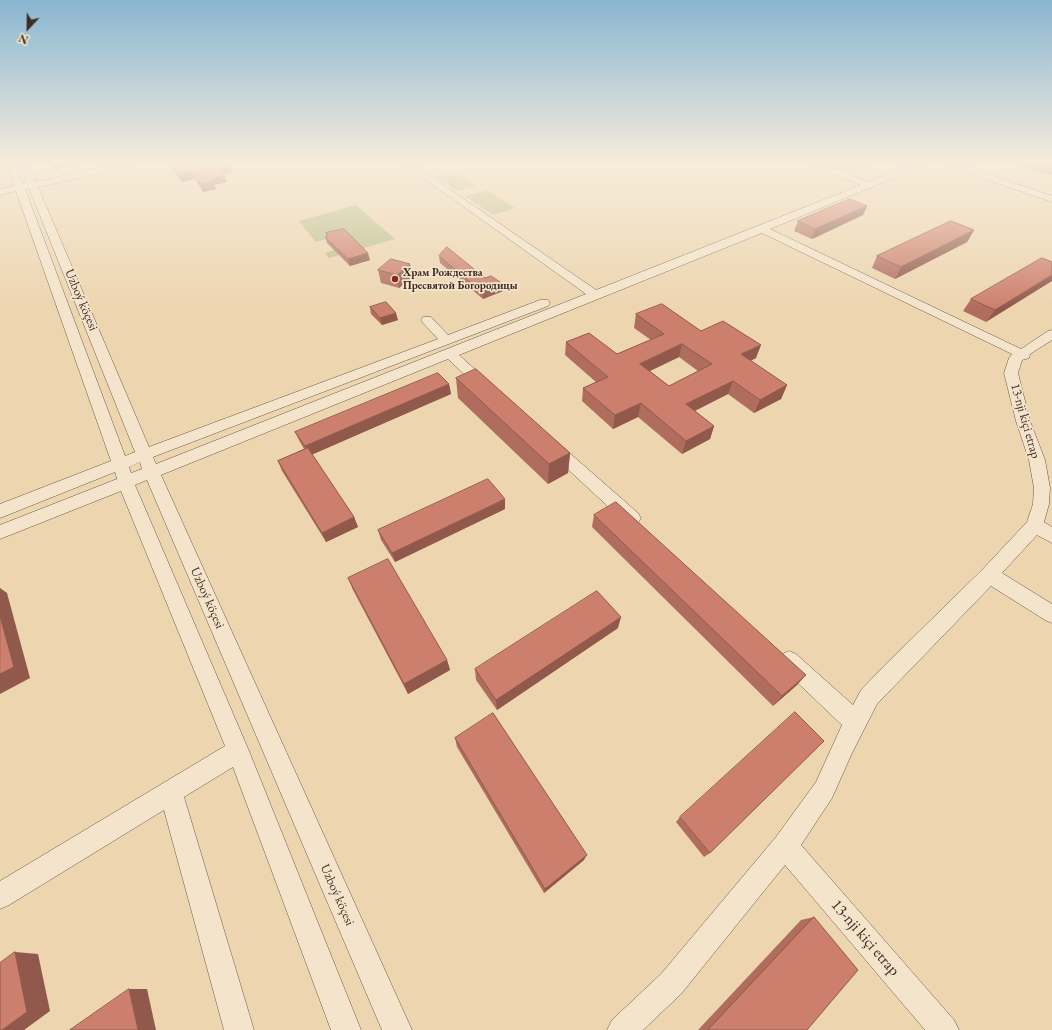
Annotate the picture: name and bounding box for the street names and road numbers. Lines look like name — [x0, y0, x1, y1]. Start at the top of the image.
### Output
street label: Uzboý köçesi — [61, 267, 101, 333]
street label: 13-nji kiçi etrap — [1007, 382, 1043, 460]
street label: Uzboý köçesi — [187, 565, 227, 631]
street label: Uzboý köçesi — [317, 862, 357, 928]
street label: 13-nji kiçi etrap — [827, 896, 903, 980]

